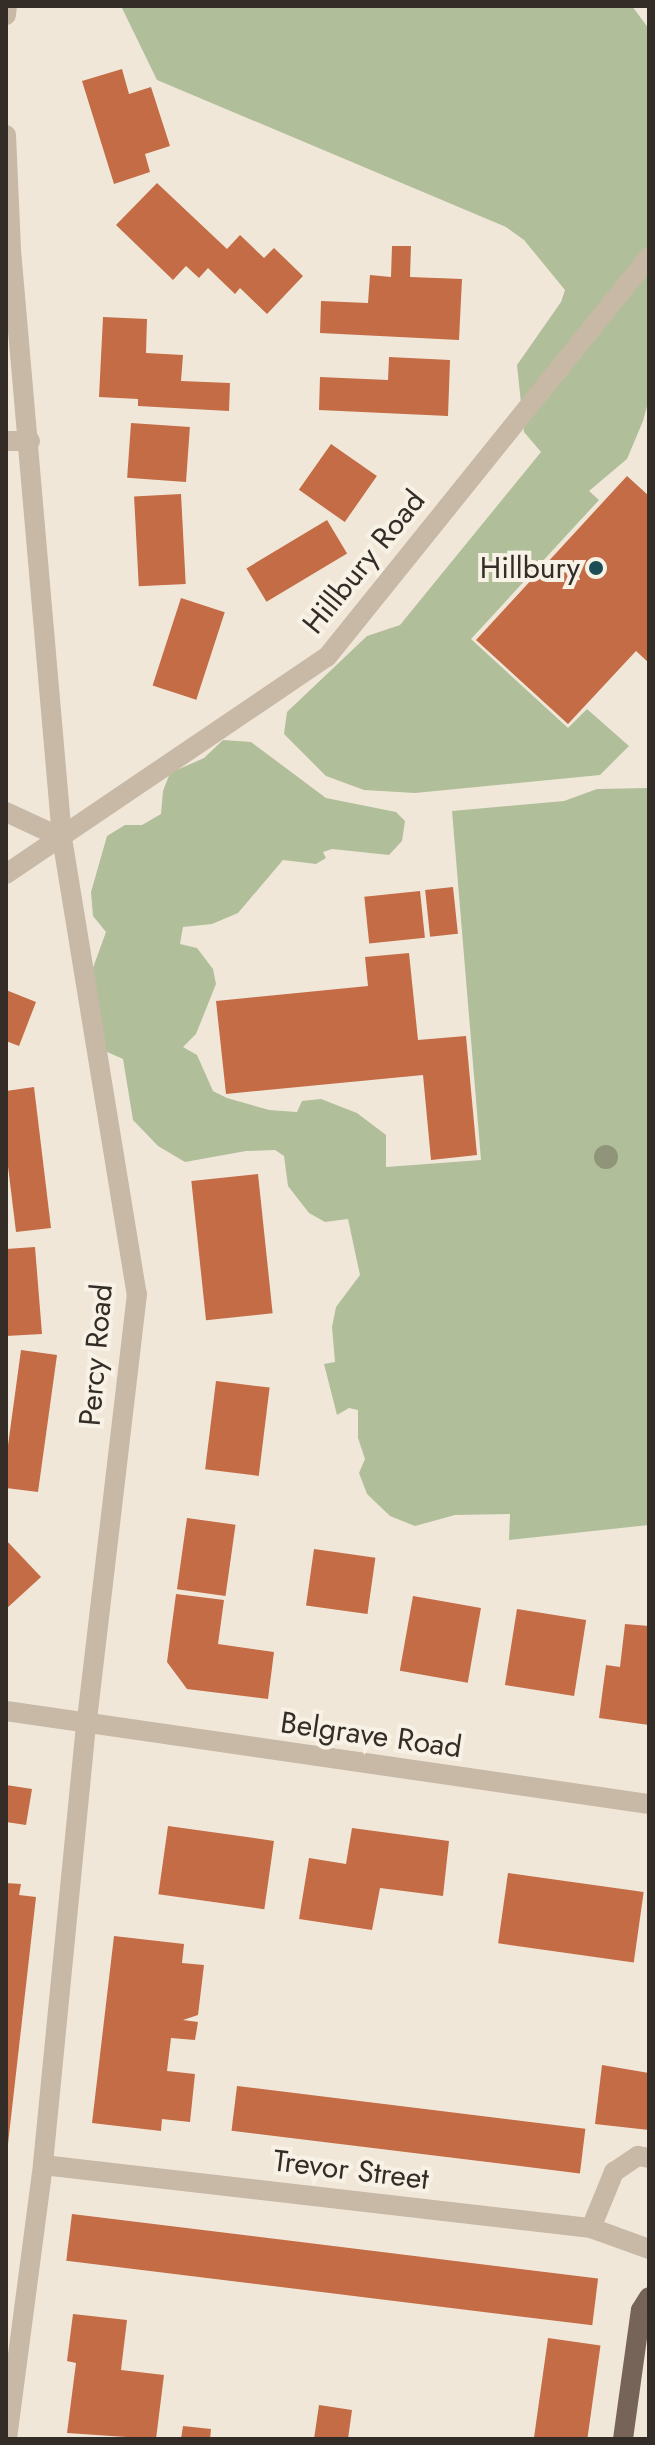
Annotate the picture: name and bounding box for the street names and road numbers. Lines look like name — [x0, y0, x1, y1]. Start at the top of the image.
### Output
street label: Hillbury Road — [295, 483, 433, 641]
street label: Percy Road — [72, 1283, 120, 1427]
street label: Belgrave Road — [278, 1704, 464, 1766]
street label: Trevor Street — [271, 2143, 431, 2197]

